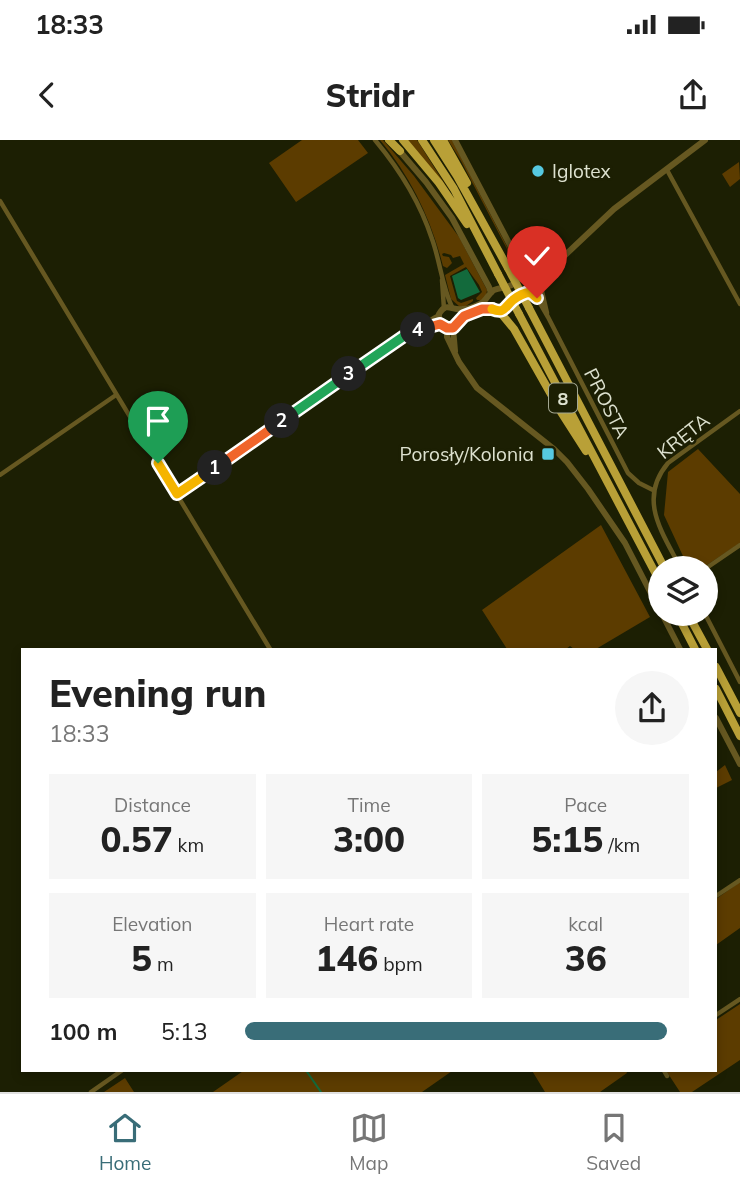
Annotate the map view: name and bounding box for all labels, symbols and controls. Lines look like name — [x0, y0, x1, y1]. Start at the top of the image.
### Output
text: 18:33 — [35, 8, 104, 41]
text: Stridr — [326, 75, 414, 115]
icon: back — [28, 76, 66, 114]
icon: share — [674, 76, 712, 114]
place label: Iglotex — [552, 159, 611, 183]
marker: Iglotex — [530, 163, 546, 179]
pin — [507, 226, 567, 298]
icon: check — [518, 237, 556, 275]
pin: 4 — [400, 312, 436, 348]
text: 4 — [412, 317, 423, 341]
pin: 3 — [332, 356, 366, 392]
text: 3 — [343, 361, 354, 385]
street label: PROSTA — [579, 364, 635, 442]
road number: 8 — [549, 384, 577, 412]
pin — [128, 391, 188, 463]
icon: arrive — [139, 402, 177, 440]
pin: 2 — [264, 404, 300, 438]
text: 2 — [276, 408, 287, 432]
street label: KRĘTA — [652, 408, 714, 464]
place label: Porosły/Kolonia — [400, 442, 534, 466]
marker: Porosły/Kolonia — [540, 446, 556, 462]
pin: 1 — [198, 450, 232, 486]
text: 1 — [209, 455, 220, 479]
map controls — [648, 556, 718, 626]
button: layers — [648, 556, 718, 626]
text: Evening run — [49, 669, 267, 717]
button: share — [615, 671, 689, 745]
text: 18:33 — [49, 719, 109, 748]
text: Distance — [114, 793, 191, 817]
text: Time — [347, 793, 391, 817]
text: Pace — [564, 793, 607, 817]
text: 0.57 — [101, 817, 173, 861]
text: 3:00 — [333, 817, 405, 861]
text: 5:15 — [531, 817, 603, 861]
text: km — [173, 833, 204, 857]
text: /km — [603, 833, 640, 857]
text: Elevation — [112, 912, 193, 936]
text: Heart rate — [324, 912, 414, 936]
text: kcal — [568, 912, 603, 936]
text: 5 — [131, 936, 152, 980]
text: 146 — [315, 936, 378, 980]
text: 36 — [565, 936, 607, 980]
text: m — [152, 952, 174, 976]
text: bpm — [378, 952, 423, 976]
text: 100 m — [49, 1017, 117, 1046]
text: 5:13 — [161, 1017, 208, 1046]
tab: Home — [99, 1109, 151, 1175]
tab: Map — [349, 1109, 388, 1175]
tab: Saved — [586, 1109, 641, 1175]

